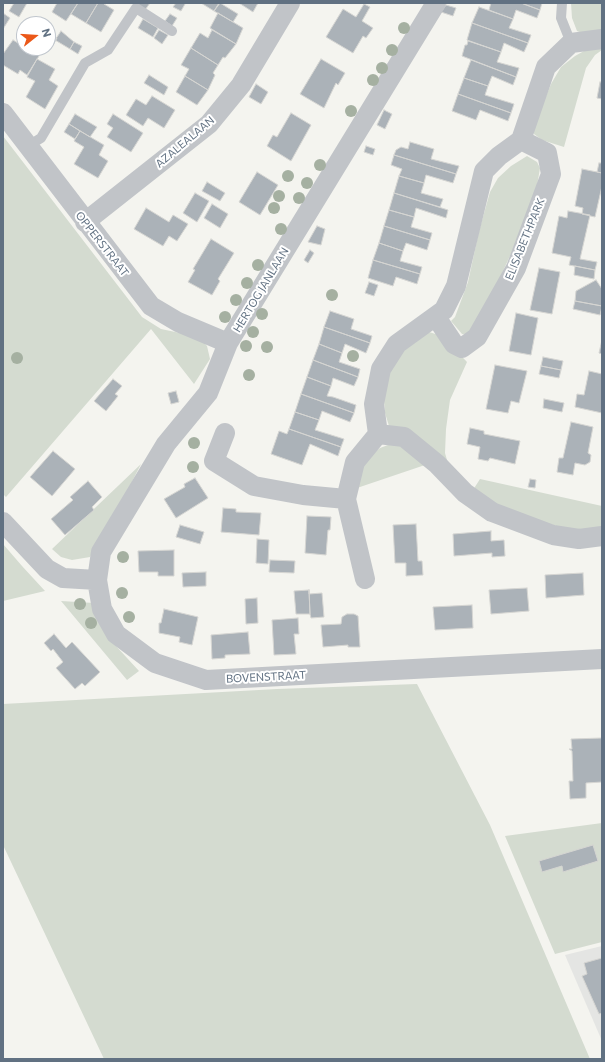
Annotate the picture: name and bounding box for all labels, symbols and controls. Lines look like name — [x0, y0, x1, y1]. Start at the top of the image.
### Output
north arrow — [16, 16, 56, 56]
text: N — [40, 27, 54, 38]
street label: AZALEALAAN — [153, 114, 217, 170]
street label: ELISABETHPARK — [502, 196, 548, 282]
street label: OPPERSTRAAT — [73, 209, 131, 279]
street label: HERTOG JANLAAN — [230, 245, 292, 335]
street label: BOVENSTRAAT — [226, 668, 306, 686]

